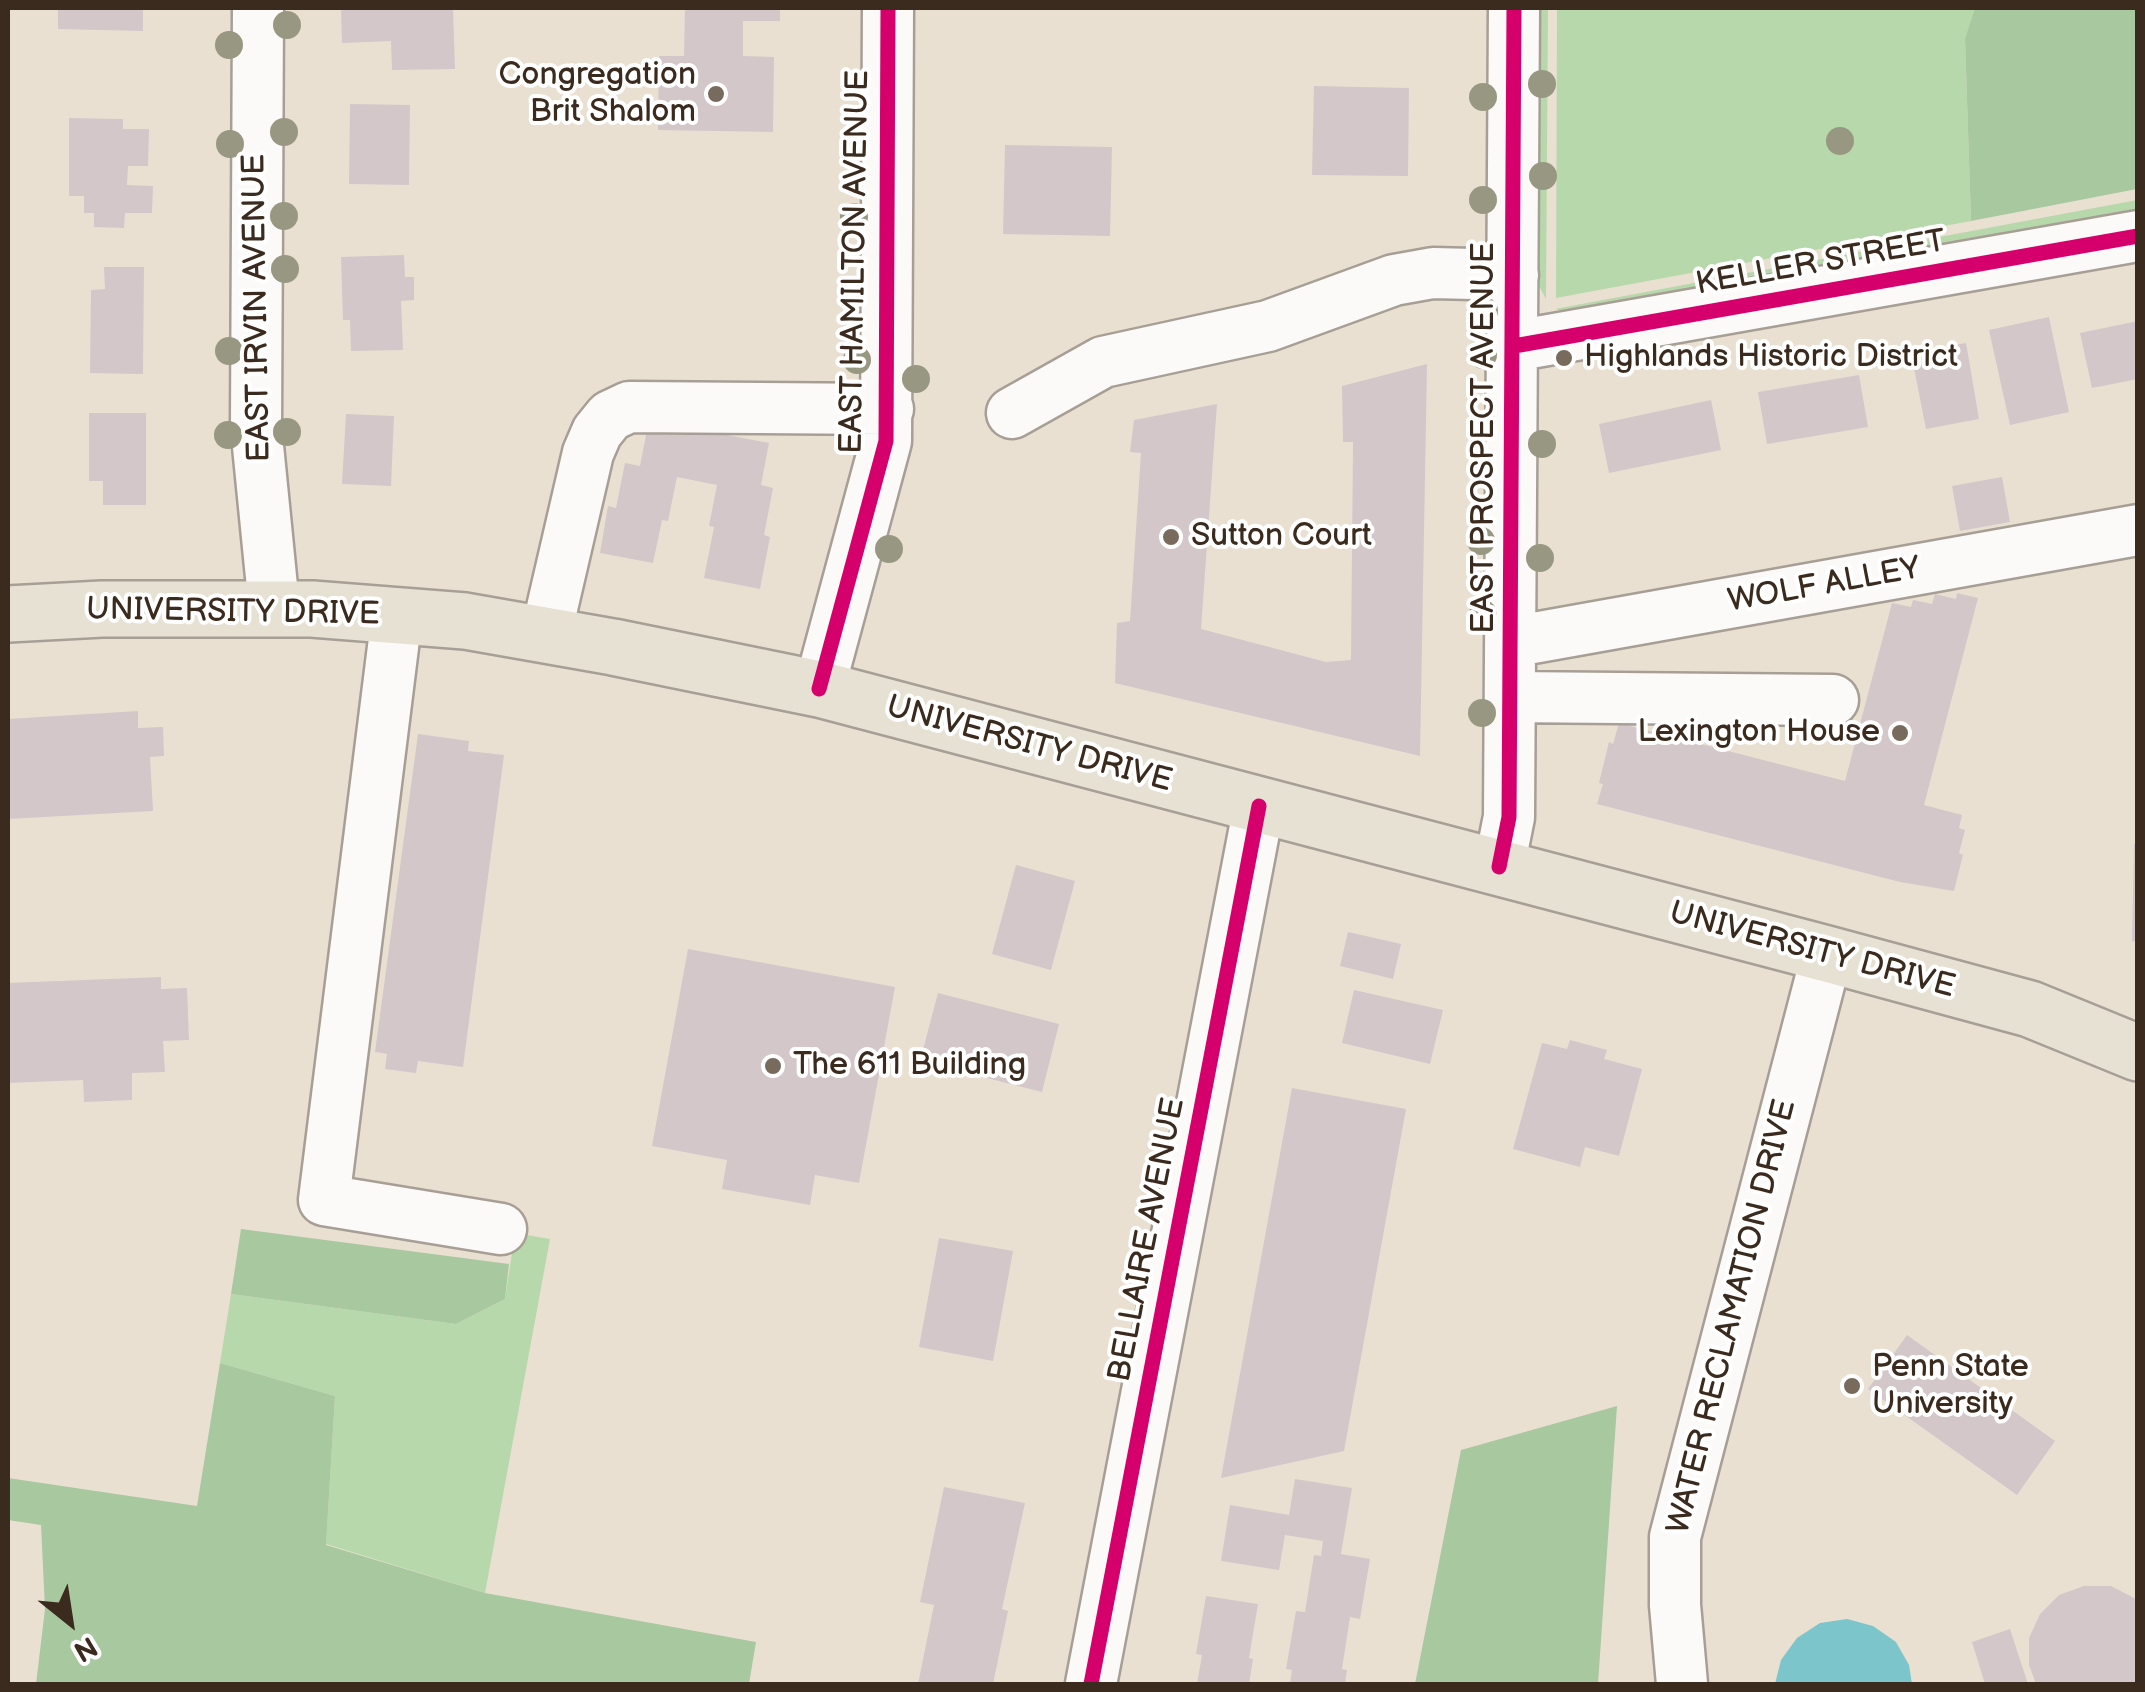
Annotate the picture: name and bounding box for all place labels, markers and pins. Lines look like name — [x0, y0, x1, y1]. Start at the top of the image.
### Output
place label: Congregation Brit Shalom — [498, 57, 696, 132]
marker: Congregation Brit Shalom — [705, 83, 727, 105]
place label: Highlands Historic District — [1584, 339, 1958, 377]
marker: Highlands Historic District — [1553, 347, 1575, 369]
place label: Sutton Court — [1191, 518, 1372, 556]
marker: Sutton Court — [1160, 526, 1182, 548]
place label: Lexington House — [1637, 714, 1880, 752]
marker: Lexington House — [1889, 722, 1911, 744]
place label: The 611 Building — [793, 1047, 1026, 1085]
marker: The 611 Building — [762, 1055, 784, 1077]
place label: Penn State University — [1872, 1349, 2029, 1424]
marker: Penn State University — [1841, 1375, 1863, 1397]

